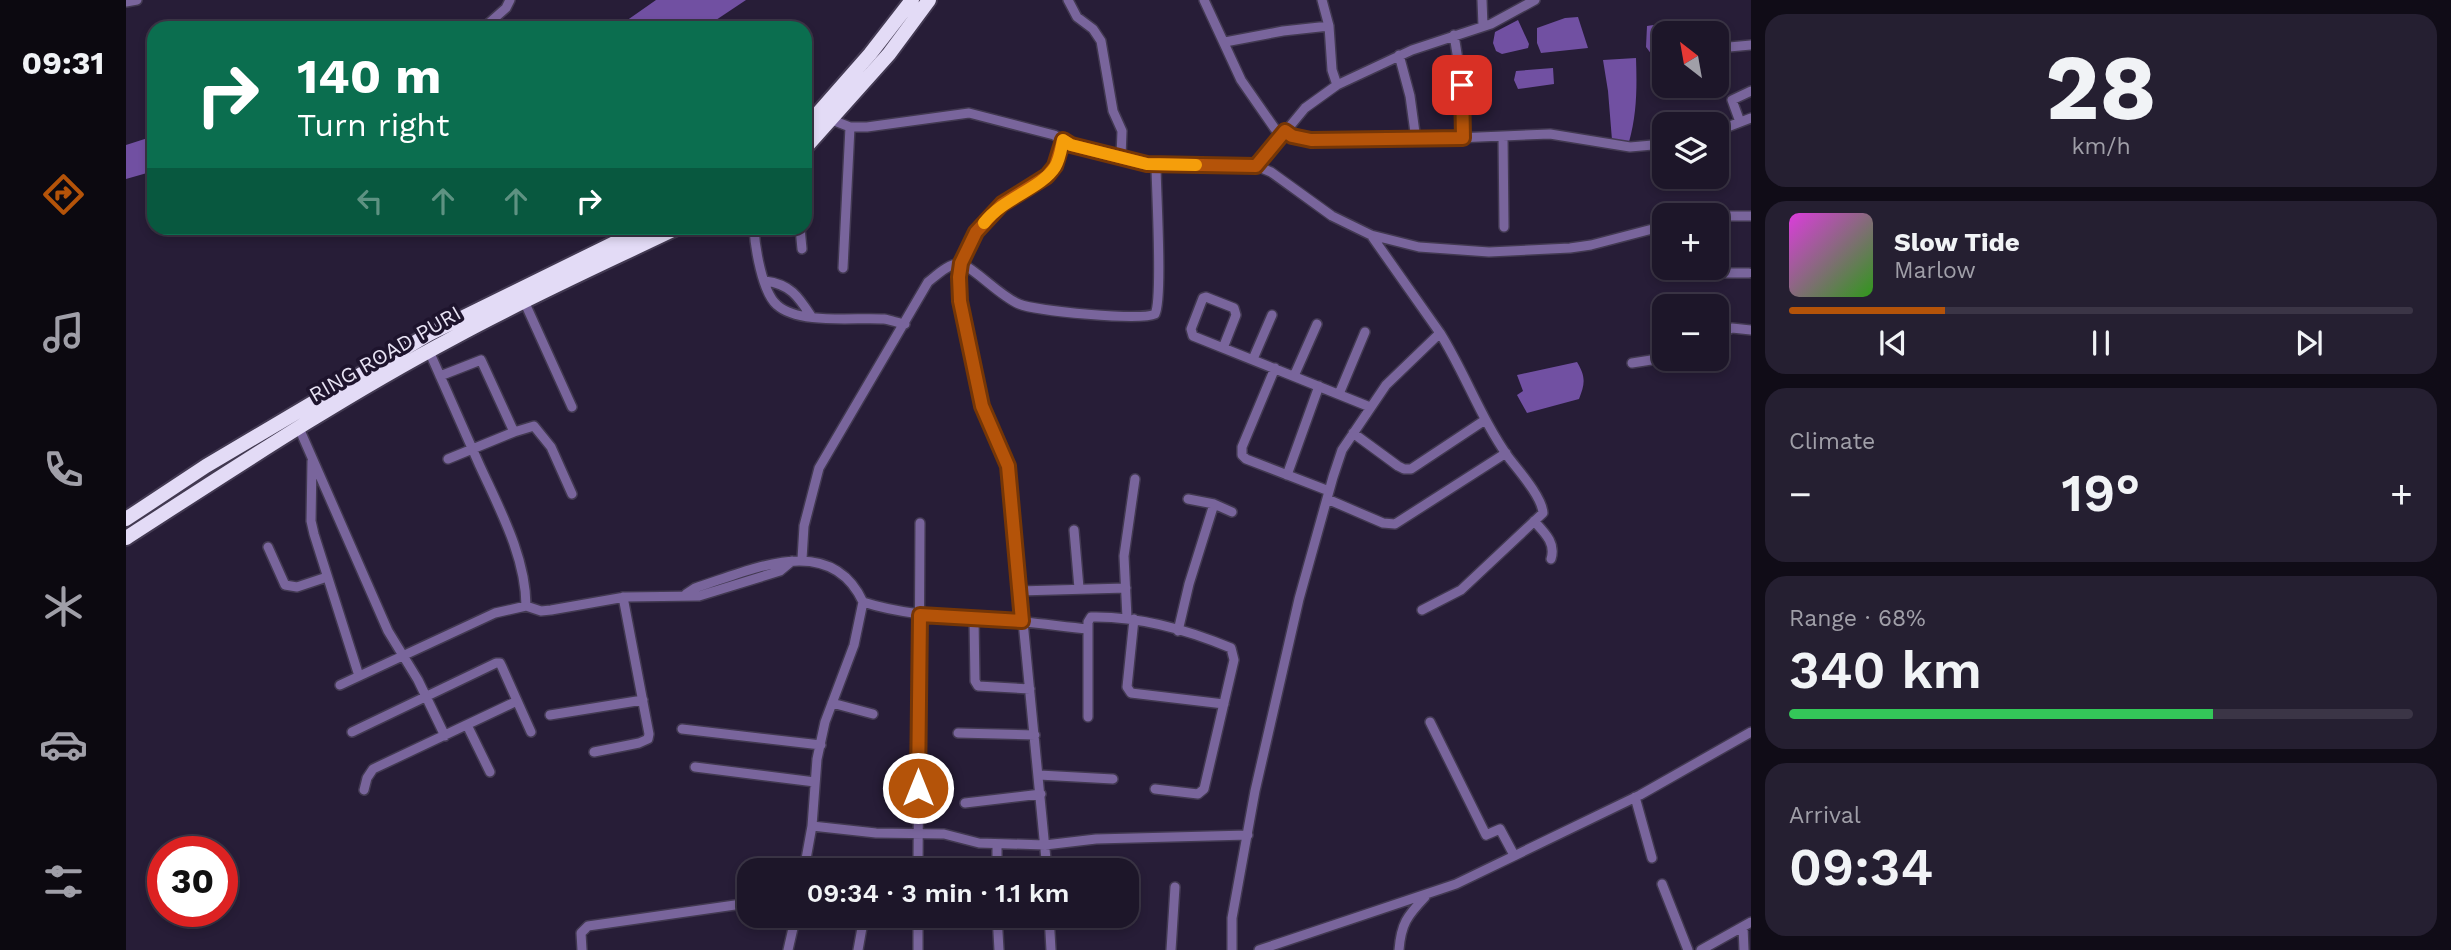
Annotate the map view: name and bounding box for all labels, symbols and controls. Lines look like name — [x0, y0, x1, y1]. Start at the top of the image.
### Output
north arrow — [1652, 21, 1729, 98]
map controls — [1652, 21, 1729, 371]
text: 28 — [2045, 34, 2157, 141]
text: 09:31 — [22, 44, 104, 82]
text: 140 m — [297, 47, 441, 105]
icon: right — [182, 49, 273, 140]
pin — [1432, 55, 1492, 115]
icon: arrive — [1443, 66, 1481, 104]
text: Turn right — [297, 106, 449, 144]
button: layers — [1652, 112, 1729, 189]
text: km/h — [2071, 133, 2131, 160]
icon: directions — [39, 170, 88, 219]
icon: left — [351, 182, 389, 220]
icon: ahead — [424, 182, 462, 220]
icon: ahead — [497, 182, 535, 220]
icon: right — [570, 182, 608, 220]
button: + — [1652, 203, 1729, 280]
text: Slow Tide — [1894, 227, 2020, 257]
text: Marlow — [1894, 257, 1976, 284]
button: − — [1652, 294, 1729, 371]
street label: RING ROAD PURI — [304, 300, 465, 407]
icon: music — [39, 308, 88, 357]
icon: previous — [1874, 324, 1912, 362]
icon: pause — [2082, 324, 2120, 362]
icon: next — [2290, 324, 2328, 362]
text: Climate — [1789, 428, 1875, 455]
icon: phone — [39, 445, 88, 494]
text: 19° — [2062, 463, 2140, 524]
text: − — [1789, 472, 1812, 516]
text: + — [2390, 472, 2413, 516]
icon: climate — [39, 582, 88, 631]
text: Range · 68% — [1789, 605, 1926, 632]
text: 340 km — [1789, 640, 1982, 701]
icon: car — [39, 720, 88, 769]
position arrow — [881, 751, 955, 825]
text: Arrival — [1789, 802, 1861, 829]
speed limit sign: 30 — [147, 836, 238, 927]
text: 09:34 — [1789, 837, 1933, 898]
icon: filters — [39, 857, 88, 906]
text: 09:34 · 3 min · 1.1 km — [807, 878, 1069, 908]

